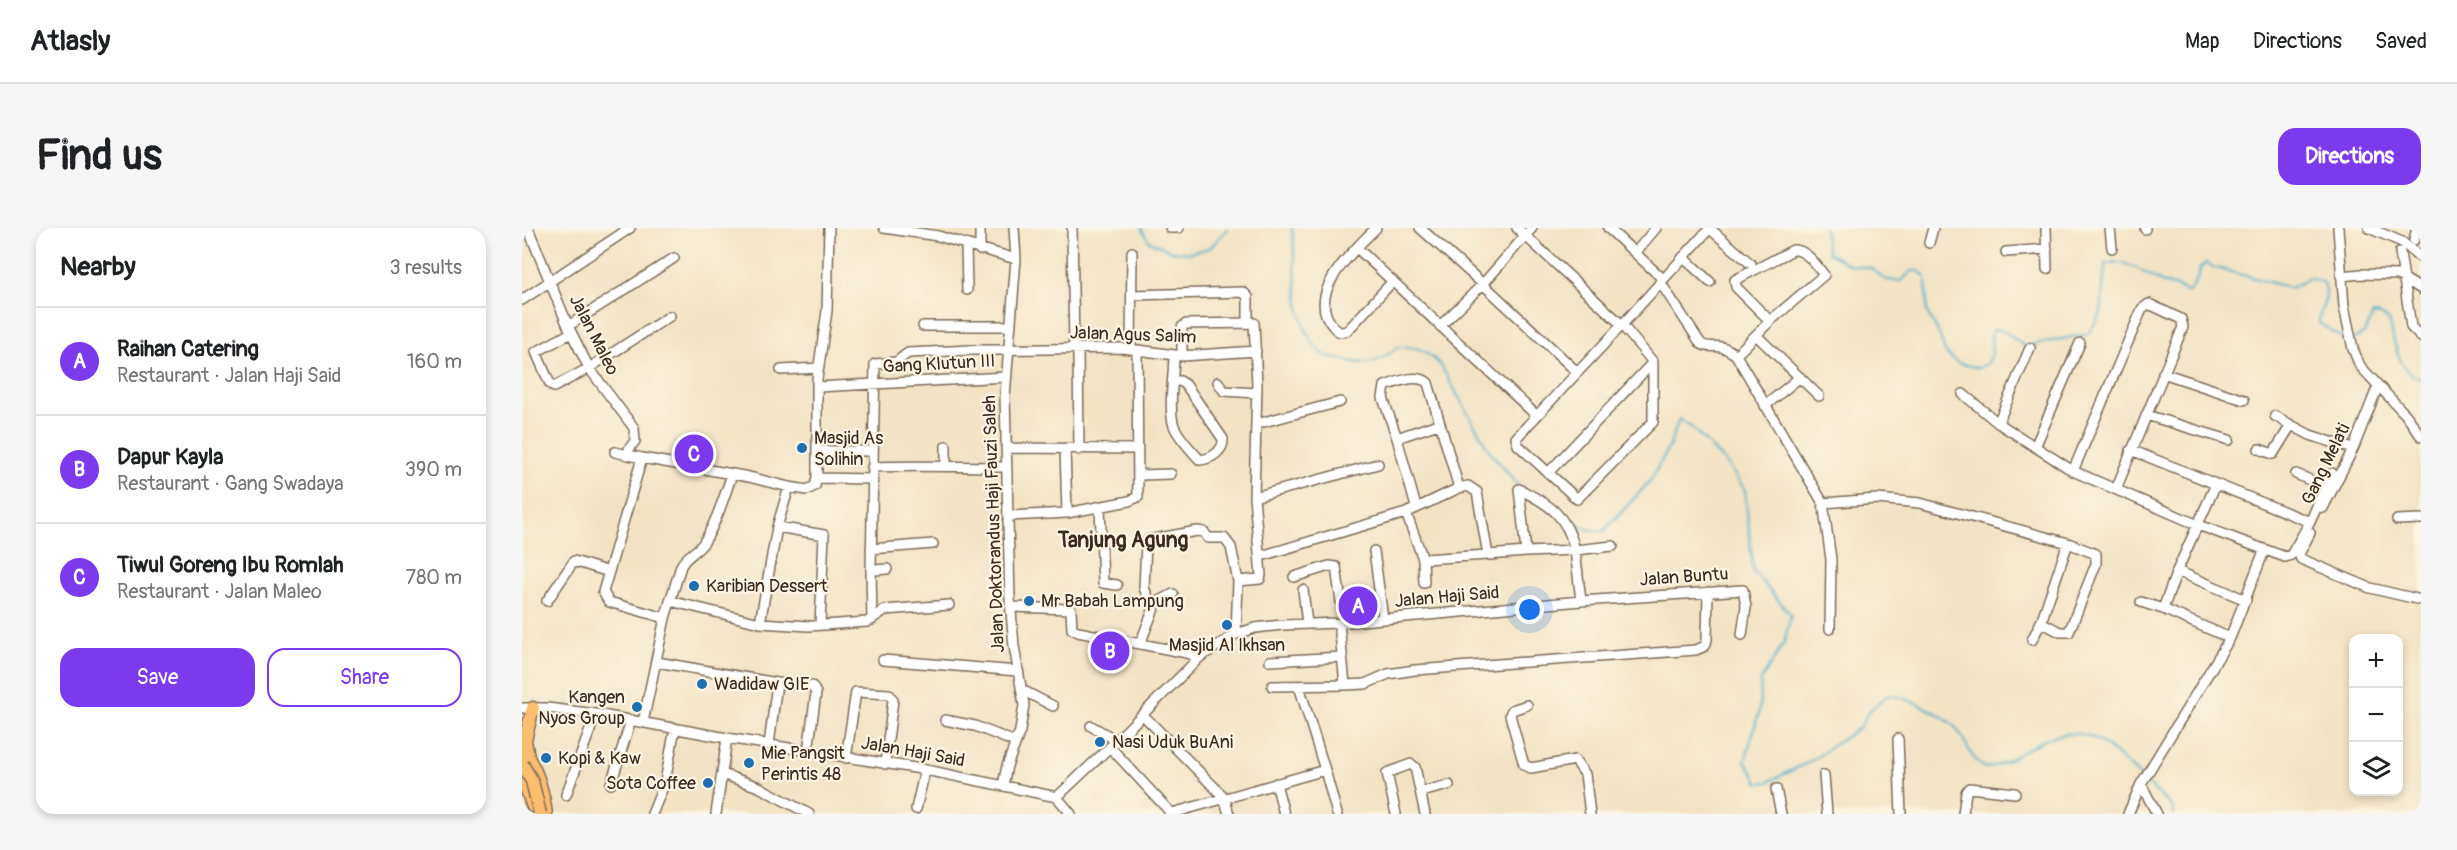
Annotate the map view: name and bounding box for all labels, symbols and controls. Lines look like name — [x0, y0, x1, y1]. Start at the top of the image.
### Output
text: Atlasly — [30, 24, 110, 59]
text: Map — [2185, 28, 2220, 55]
text: Directions — [2253, 28, 2342, 55]
text: Saved — [2375, 28, 2427, 55]
button: Directions — [2278, 128, 2421, 185]
text: Find us — [36, 130, 162, 182]
text: Nearby — [60, 251, 136, 283]
text: 3 results — [390, 255, 462, 280]
street label: Jalan Maleo — [564, 291, 624, 379]
street label: Jalan Agus Salim — [1069, 321, 1197, 349]
text: Raihan Catering — [117, 335, 259, 363]
text: A — [73, 349, 86, 374]
text: 160 m — [407, 349, 462, 374]
street label: Gang Klutun III — [882, 350, 996, 378]
text: Restaurant · Jalan Haji Said — [117, 363, 341, 388]
street label: Jalan Doktorandus Haji Fauzi Saleh — [978, 395, 1010, 653]
street label: Gang Melati — [2297, 420, 2355, 508]
place label: Masjid As Solihin — [814, 427, 883, 471]
pin: C — [674, 432, 714, 476]
marker: Masjid As Solihin — [795, 441, 809, 455]
text: Dapur Kayla — [117, 443, 223, 471]
text: B — [74, 457, 85, 482]
text: 390 m — [405, 457, 462, 482]
text: Restaurant · Gang Swadaya — [117, 471, 344, 496]
district label: Tanjung Agung — [1057, 527, 1189, 554]
text: Tiwul Goreng Ibu Romlah — [117, 551, 344, 579]
street label: Jalan Buntu — [1639, 562, 1729, 592]
text: C — [73, 565, 86, 590]
text: 780 m — [406, 565, 462, 590]
place label: Karibian Dessert — [706, 575, 828, 598]
text: Restaurant · Jalan Maleo — [117, 579, 322, 604]
marker: Karibian Dessert — [687, 579, 701, 593]
street label: Jalan Haji Said — [1394, 581, 1500, 613]
pin: A — [1338, 584, 1378, 628]
place label: Mr Babah Lampung — [1041, 590, 1184, 613]
marker: Mr Babah Lampung — [1022, 594, 1036, 608]
your location — [1515, 595, 1544, 624]
marker: Masjid Al Ikhsan — [1220, 618, 1234, 632]
pin: B — [1090, 628, 1130, 674]
place label: Masjid Al Ikhsan — [1169, 634, 1285, 657]
map controls — [2349, 634, 2403, 796]
button: + — [2349, 634, 2403, 688]
button: Save — [60, 648, 255, 707]
button: Share — [267, 648, 462, 707]
place label: Wadidaw GIE — [714, 673, 809, 696]
marker: Wadidaw GIE — [695, 677, 709, 691]
place label: Kangen Nyos Group — [538, 686, 625, 730]
button: − — [2349, 688, 2403, 742]
marker: Kangen Nyos Group — [630, 700, 644, 714]
place label: Nasi Uduk BuAni — [1112, 731, 1233, 754]
street label: Jalan Haji Said — [859, 732, 967, 772]
marker: Nasi Uduk BuAni — [1093, 735, 1107, 749]
place label: Mie Pangsit Perintis 48 — [761, 742, 845, 786]
button: layers — [2349, 742, 2403, 796]
place label: Kopi & Kaw — [558, 747, 641, 770]
marker: Kopi & Kaw — [539, 751, 553, 765]
marker: Mie Pangsit Perintis 48 — [742, 756, 756, 770]
place label: Sota Coffee — [606, 772, 696, 795]
marker: Sota Coffee — [701, 776, 715, 790]

